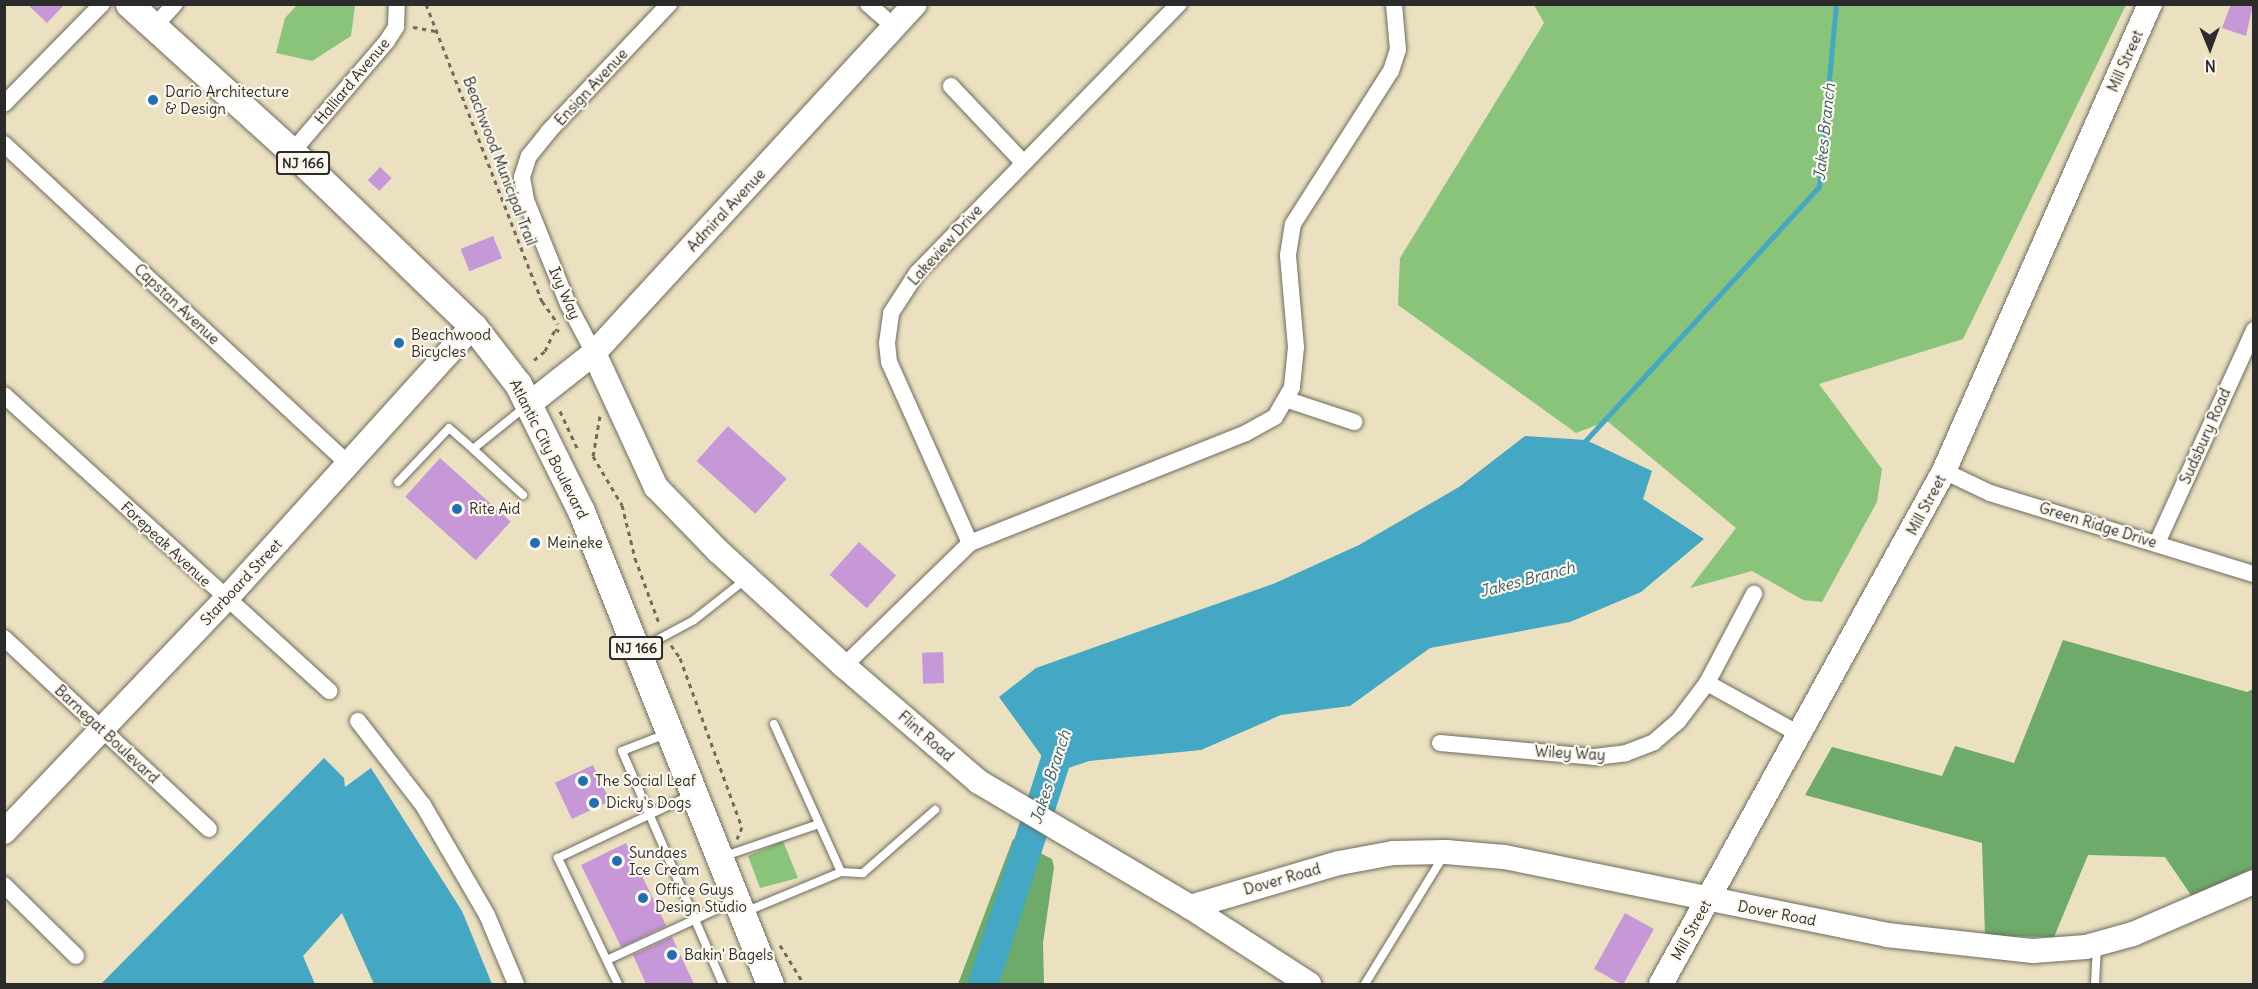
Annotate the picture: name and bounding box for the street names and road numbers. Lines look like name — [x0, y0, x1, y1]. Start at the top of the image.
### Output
street label: Mill Street — [2103, 27, 2147, 95]
street label: Halliard Avenue — [311, 34, 393, 128]
street label: Ensign Avenue — [551, 45, 631, 129]
street label: Beachwood Municipal Trail — [459, 74, 541, 248]
road number: NJ 166 — [276, 152, 330, 174]
street label: Admiral Avenue — [683, 165, 769, 255]
street label: Lakeview Drive — [904, 201, 986, 289]
street label: Capstan Avenue — [131, 260, 223, 348]
street label: Ivy Way — [545, 264, 585, 322]
street label: Atlantic City Boulevard — [506, 376, 592, 522]
street label: Sudsbury Road — [2176, 385, 2234, 487]
street label: Mill Street — [1903, 472, 1949, 538]
street label: Forepeak Avenue — [117, 498, 215, 590]
street label: Green Ridge Drive — [2037, 499, 2159, 551]
street label: Starboard Street — [196, 535, 286, 629]
road number: NJ 166 — [609, 637, 663, 659]
street label: Barnegat Boulevard — [51, 681, 163, 787]
street label: Flint Road — [895, 707, 957, 765]
street label: Wiley Way — [1534, 742, 1606, 764]
street label: Dover Road — [1241, 859, 1323, 899]
street label: Mill Street — [1667, 897, 1715, 963]
street label: Dover Road — [1736, 897, 1818, 929]

